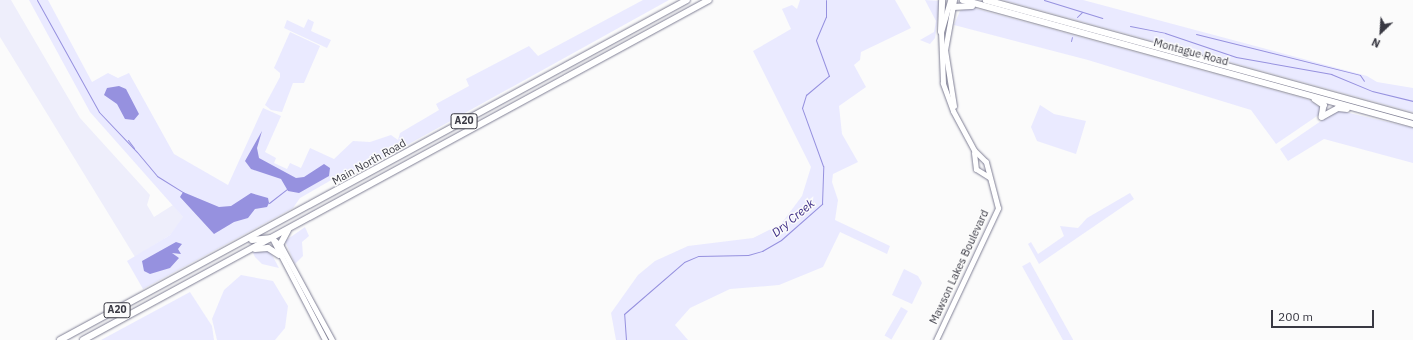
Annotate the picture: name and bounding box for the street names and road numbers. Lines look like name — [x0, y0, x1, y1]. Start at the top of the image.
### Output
street label: Montague Road — [1152, 36, 1230, 68]
road number: A20 — [450, 113, 478, 129]
street label: Main North Road — [330, 136, 408, 188]
street label: Mawson Lakes Boulevard — [927, 208, 991, 326]
road number: A20 — [103, 302, 131, 318]

